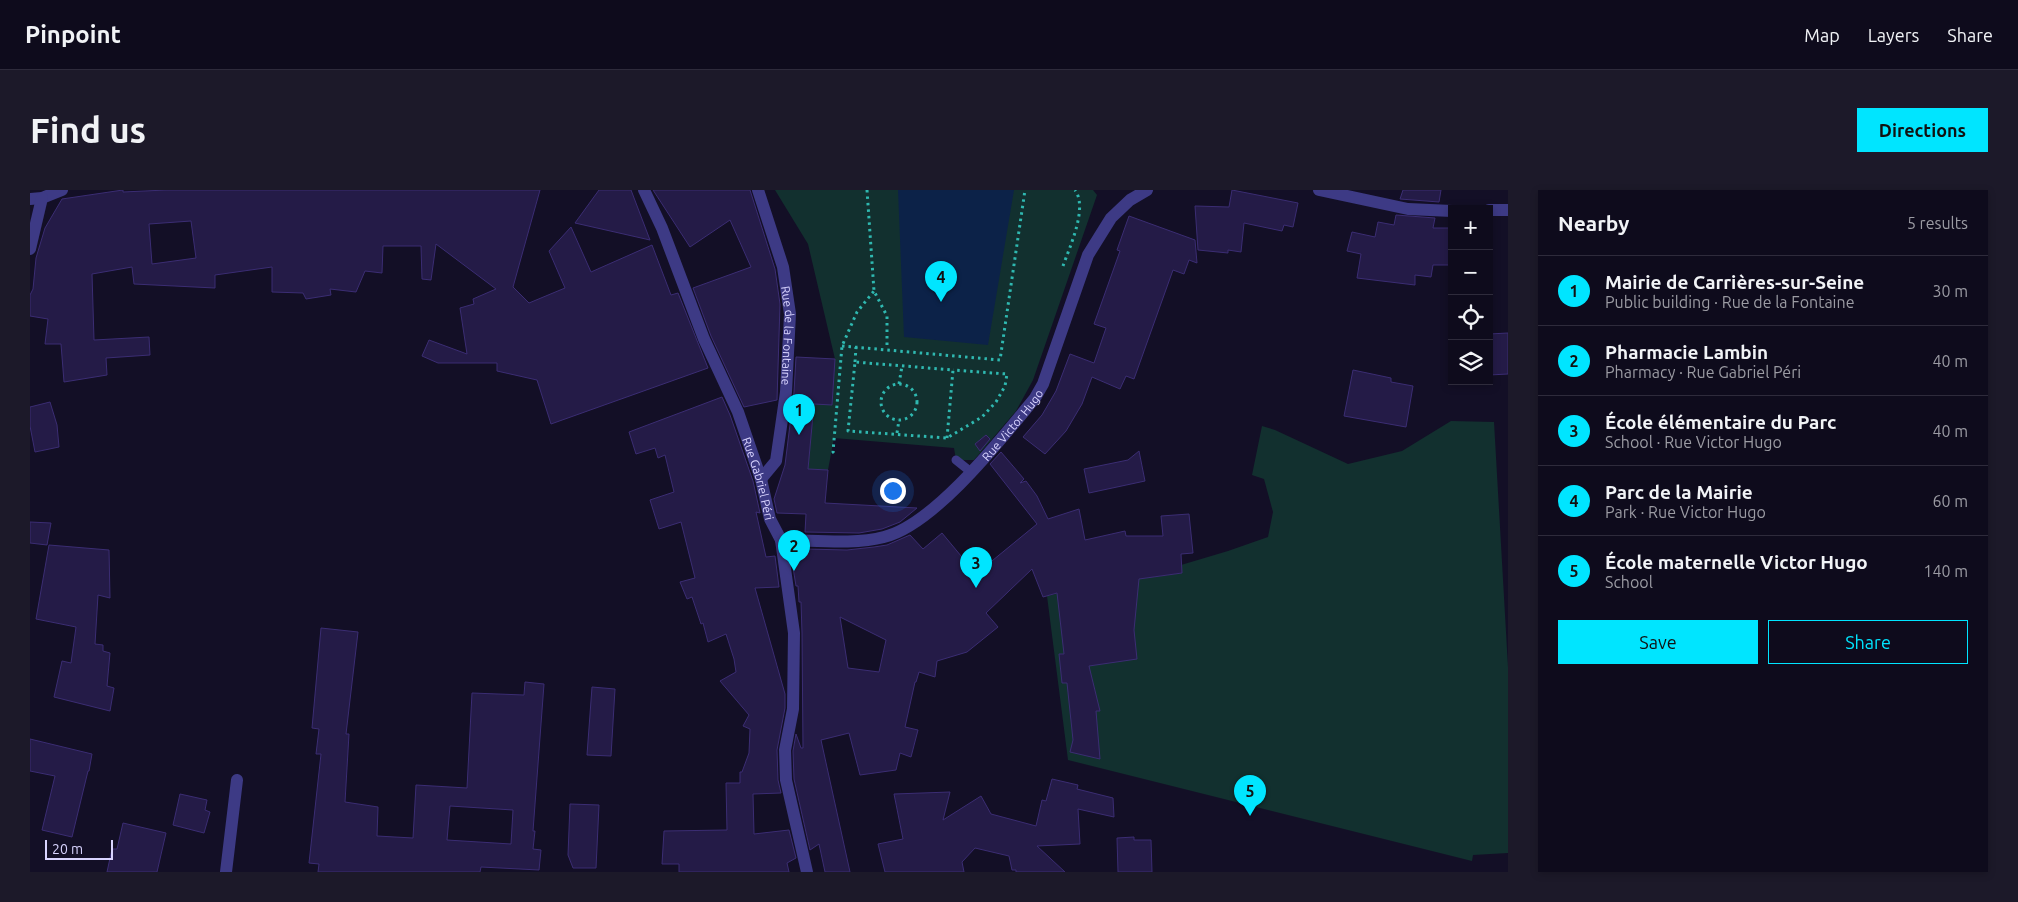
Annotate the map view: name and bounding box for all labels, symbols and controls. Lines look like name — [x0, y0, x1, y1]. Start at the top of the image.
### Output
text: Pinpoint — [25, 21, 121, 48]
text: Map — [1804, 25, 1840, 45]
text: Layers — [1868, 25, 1919, 45]
text: Share — [1947, 25, 1993, 45]
button: Directions — [1857, 108, 1988, 152]
text: Find us — [30, 110, 146, 150]
map controls — [1448, 205, 1493, 385]
button: + — [1448, 205, 1493, 250]
text: Nearby — [1558, 211, 1629, 235]
text: 5 results — [1907, 214, 1968, 232]
button: − — [1448, 250, 1493, 295]
pin: 4 — [925, 261, 957, 302]
text: Mairie de Carrières-sur-Seine — [1605, 271, 1864, 293]
text: 1 — [1569, 282, 1579, 300]
text: 30 m — [1932, 282, 1968, 300]
street label: Rue de la Fontaine — [779, 285, 797, 386]
text: Public building · Rue de la Fontaine — [1605, 293, 1854, 311]
button: locate — [1448, 295, 1493, 340]
button: layers — [1448, 340, 1493, 385]
text: Pharmacie Lambin — [1605, 341, 1768, 363]
text: 2 — [1569, 352, 1579, 370]
text: 40 m — [1932, 352, 1968, 370]
text: Pharmacy · Rue Gabriel Péri — [1605, 363, 1801, 381]
street label: Rue Victor Hugo — [979, 387, 1045, 463]
pin: 1 — [783, 394, 815, 435]
text: École élémentaire du Parc — [1605, 411, 1836, 433]
text: 3 — [1569, 422, 1579, 440]
text: 40 m — [1932, 422, 1968, 440]
text: School · Rue Victor Hugo — [1605, 433, 1782, 451]
street label: Rue Gabriel Péri — [741, 435, 777, 521]
your location — [880, 478, 906, 504]
text: Parc de la Mairie — [1605, 481, 1753, 503]
text: 4 — [1569, 492, 1579, 510]
text: 60 m — [1932, 492, 1968, 510]
text: Park · Rue Victor Hugo — [1605, 503, 1766, 521]
pin: 2 — [778, 530, 810, 571]
pin: 3 — [960, 547, 992, 588]
text: École maternelle Victor Hugo — [1605, 551, 1868, 573]
text: 5 — [1569, 562, 1579, 580]
text: 140 m — [1923, 562, 1968, 580]
text: School — [1605, 573, 1653, 591]
button: Save — [1558, 620, 1758, 664]
button: Share — [1768, 620, 1968, 664]
pin: 5 — [1234, 775, 1266, 816]
scale bar — [45, 837, 112, 860]
text: 20 m — [52, 841, 83, 857]

